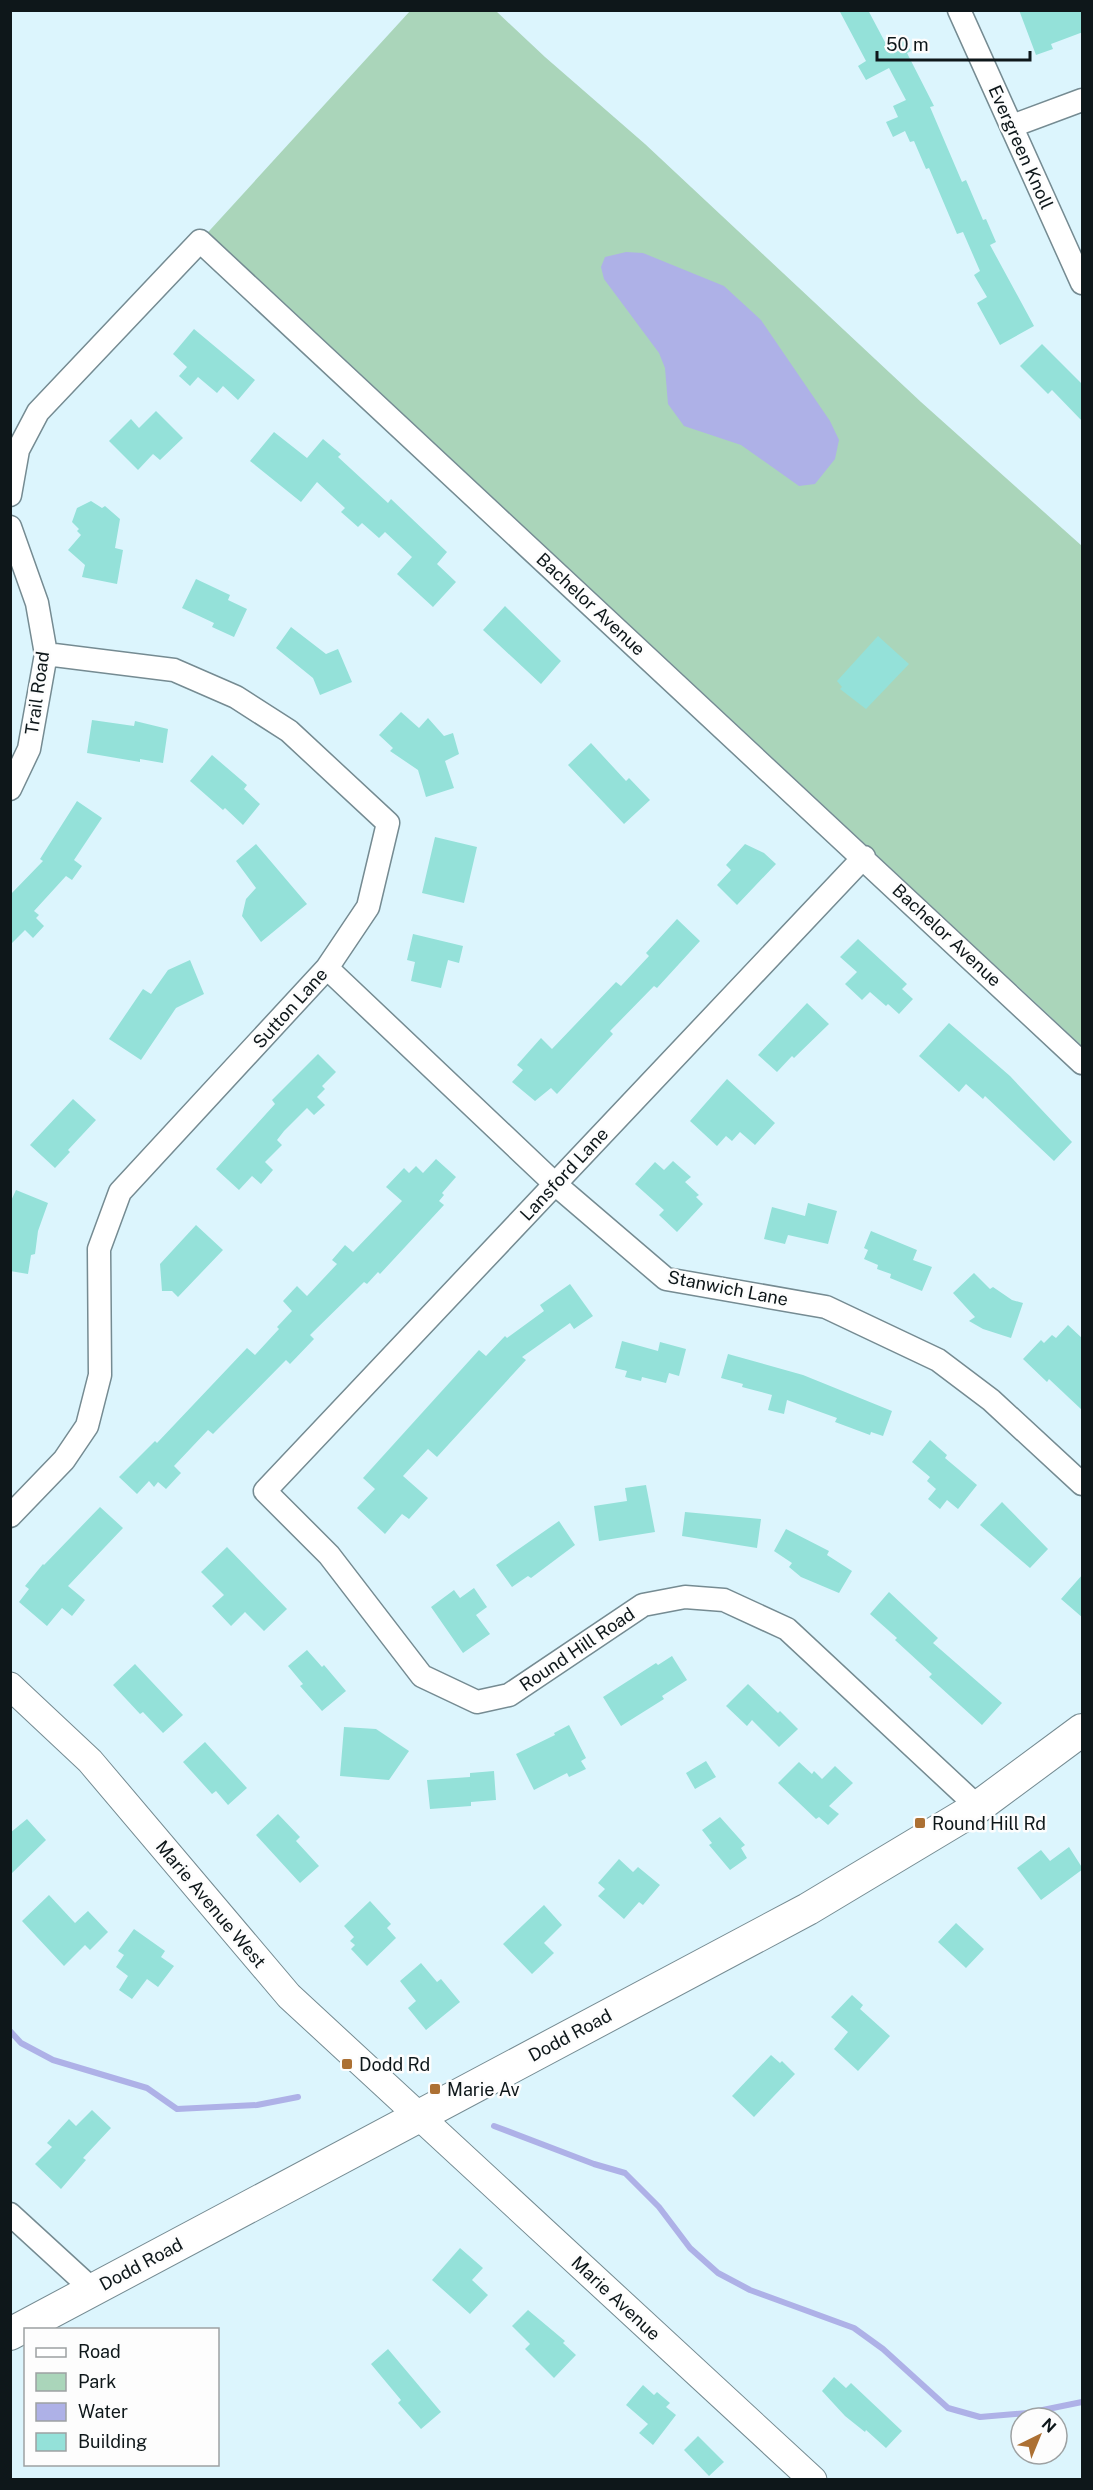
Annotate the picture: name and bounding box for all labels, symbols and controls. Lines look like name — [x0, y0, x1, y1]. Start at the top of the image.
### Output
scale bar — [877, 24, 1030, 62]
text: 50 m — [886, 34, 929, 55]
street label: Evergreen Knoll — [984, 82, 1058, 212]
street label: Bachelor Avenue — [532, 548, 650, 660]
street label: Trail Road — [21, 650, 53, 736]
street label: Bachelor Avenue — [888, 879, 1006, 991]
street label: Sutton Lane — [248, 963, 332, 1053]
street label: Lansford Lane — [516, 1123, 612, 1225]
street label: Stanwich Lane — [666, 1266, 790, 1310]
street label: Round Hill Road — [516, 1603, 638, 1695]
place label: Round Hill Rd — [932, 1813, 1046, 1834]
marker: Round Hill Rd — [913, 1816, 927, 1830]
street label: Marie Avenue West — [152, 1836, 270, 1972]
street label: Dodd Road — [525, 2004, 615, 2066]
place label: Dodd Rd — [359, 2054, 430, 2075]
marker: Dodd Rd — [340, 2057, 354, 2071]
place label: Marie Av — [447, 2079, 520, 2100]
marker: Marie Av — [428, 2082, 442, 2096]
street label: Dodd Road — [96, 2233, 186, 2295]
street label: Marie Avenue — [567, 2252, 665, 2344]
legend — [24, 2328, 219, 2466]
text: Road — [78, 2341, 121, 2362]
text: Park — [78, 2371, 116, 2392]
text: Water — [78, 2401, 128, 2422]
north arrow — [1009, 2406, 1069, 2466]
text: N — [1038, 2414, 1060, 2437]
text: Building — [78, 2431, 147, 2452]

